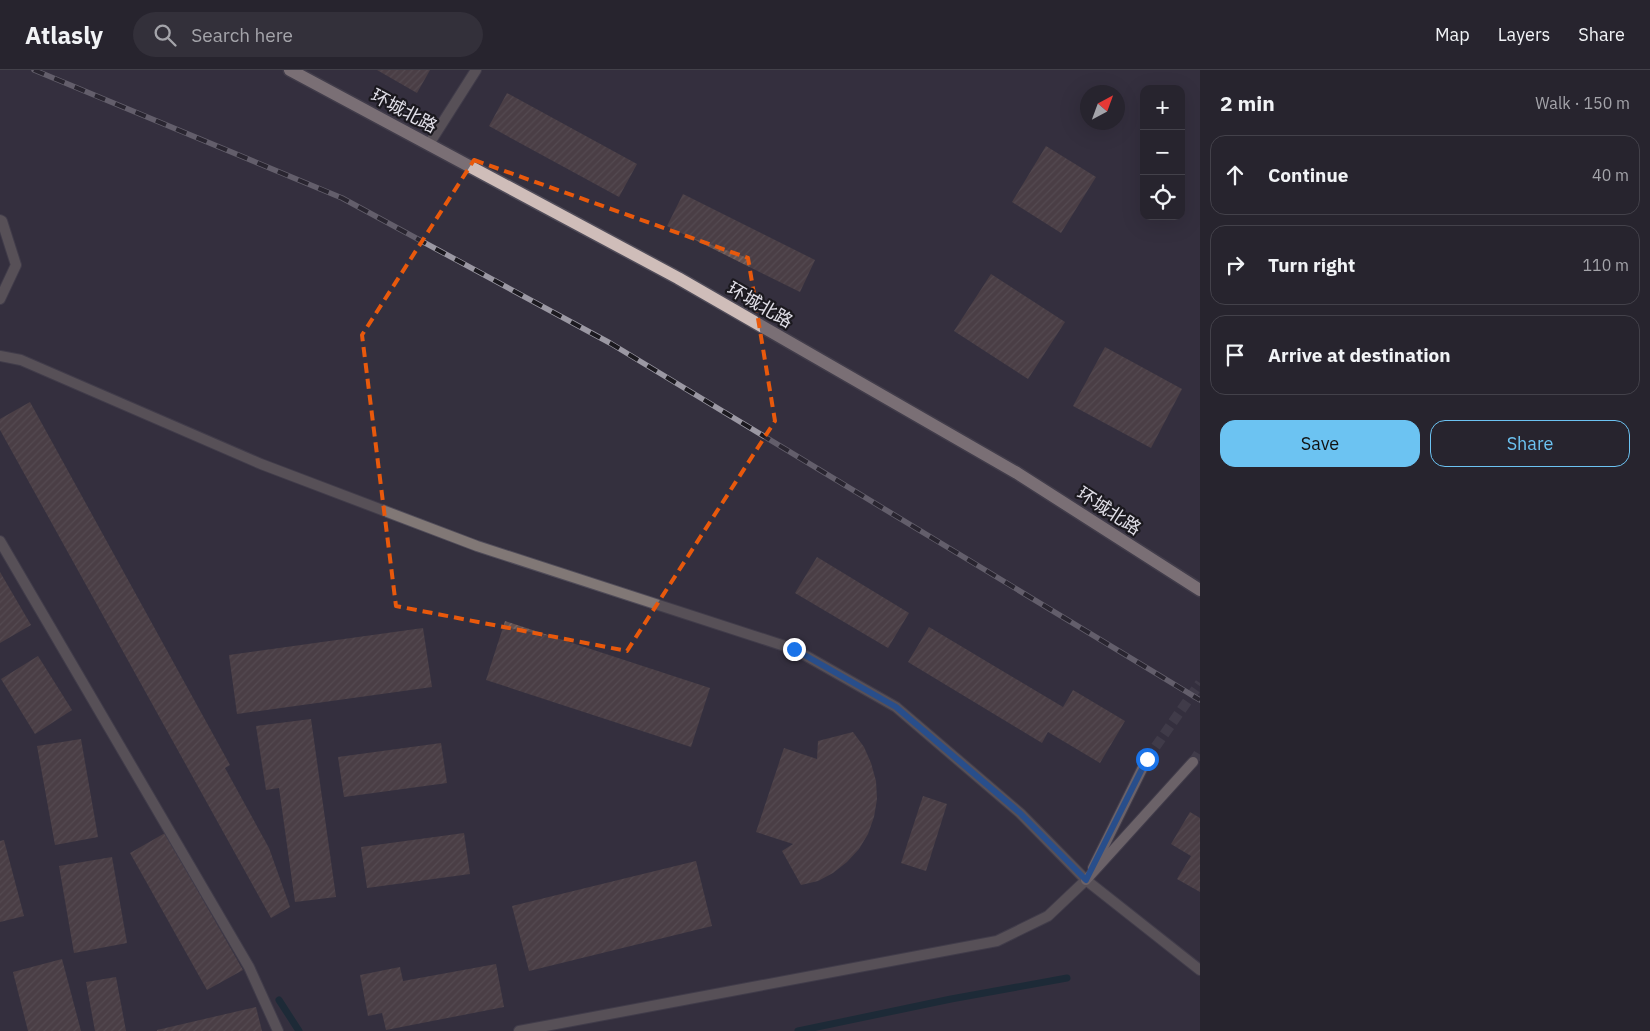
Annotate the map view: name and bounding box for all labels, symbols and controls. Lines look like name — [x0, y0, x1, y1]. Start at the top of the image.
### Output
search box — [133, 12, 483, 57]
text: Atlasly — [25, 19, 103, 51]
icon: search — [151, 21, 179, 49]
text: Search here — [191, 23, 293, 47]
text: Map — [1435, 23, 1470, 46]
text: Layers — [1498, 23, 1550, 46]
text: Share — [1578, 23, 1625, 46]
street label: 环城北路 — [367, 84, 441, 138]
north arrow — [1080, 85, 1125, 130]
map controls — [1140, 85, 1185, 220]
button: + — [1140, 85, 1185, 130]
text: 2 min — [1220, 89, 1275, 117]
text: Walk · 150 m — [1535, 93, 1630, 113]
button: − — [1140, 130, 1185, 175]
icon: ahead — [1221, 161, 1249, 189]
text: Continue — [1268, 163, 1348, 187]
text: 40 m — [1592, 165, 1629, 185]
button: locate — [1140, 175, 1185, 220]
icon: right — [1221, 251, 1249, 279]
text: Turn right — [1268, 253, 1355, 277]
text: 110 m — [1582, 255, 1629, 275]
street label: 环城北路 — [723, 277, 797, 333]
icon: arrive — [1221, 341, 1249, 369]
text: Arrive at destination — [1268, 343, 1451, 367]
button: Save — [1220, 420, 1420, 467]
button: Share — [1430, 420, 1630, 467]
street label: 环城北路 — [1073, 481, 1146, 540]
route end — [783, 638, 806, 661]
route start — [1136, 748, 1159, 771]

